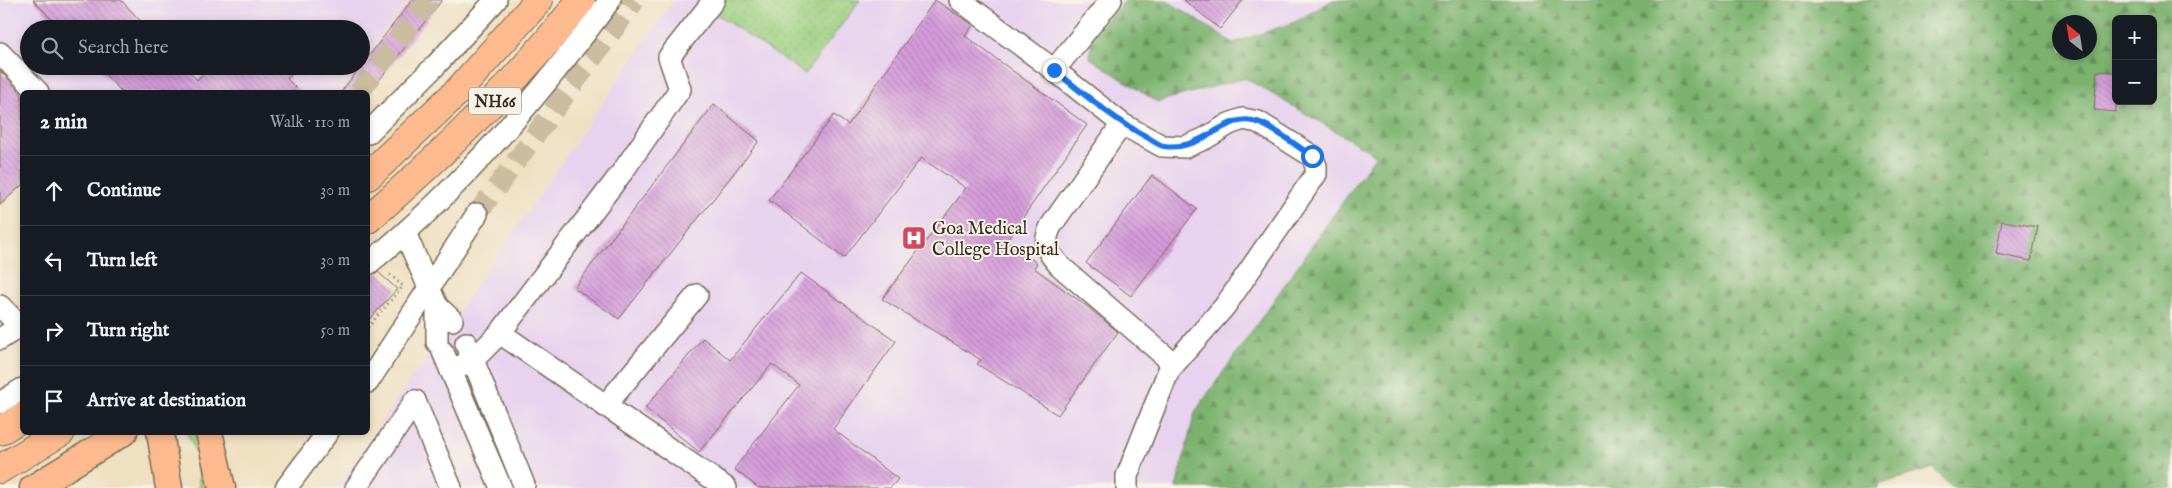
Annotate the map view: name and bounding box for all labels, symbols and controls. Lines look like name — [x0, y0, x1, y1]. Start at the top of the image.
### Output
north arrow — [2052, 15, 2097, 60]
map controls — [2112, 15, 2157, 105]
button: + — [2112, 15, 2157, 60]
search box — [20, 20, 370, 75]
icon: search — [38, 34, 66, 62]
text: Search here — [78, 36, 169, 60]
route end — [1043, 59, 1066, 82]
button: − — [2112, 60, 2157, 105]
road number: NH66 — [469, 88, 521, 114]
text: 2 min — [40, 109, 87, 136]
text: Walk · 110 m — [270, 113, 350, 133]
route start — [1301, 145, 1324, 168]
icon: ahead — [40, 177, 68, 205]
text: Continue — [87, 179, 161, 203]
text: 30 m — [320, 181, 350, 201]
place label: Goa Medical College Hospital — [932, 218, 1059, 262]
hospital icon: Goa Medical College Hospital — [901, 225, 927, 251]
icon: left — [40, 247, 68, 275]
text: Turn left — [87, 249, 158, 273]
text: 30 m — [320, 251, 350, 271]
icon: right — [40, 317, 68, 345]
text: Turn right — [87, 319, 169, 343]
text: 50 m — [321, 321, 350, 341]
icon: arrive — [40, 387, 68, 415]
text: Arrive at destination — [87, 389, 246, 413]

